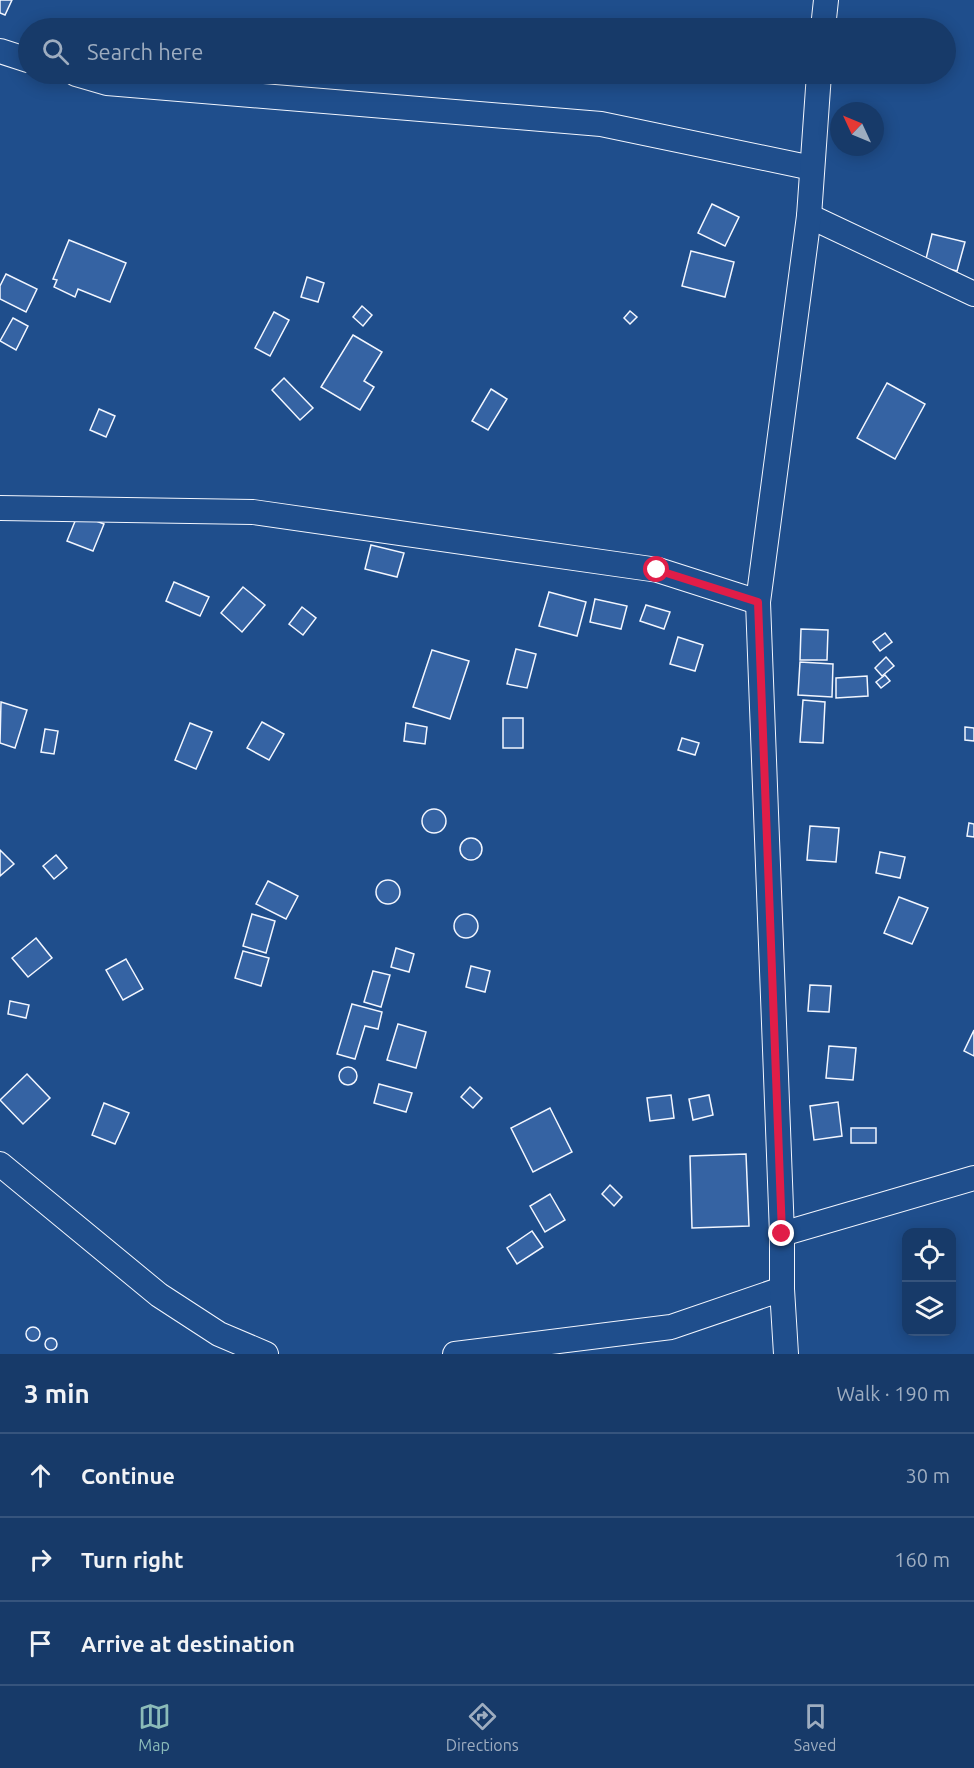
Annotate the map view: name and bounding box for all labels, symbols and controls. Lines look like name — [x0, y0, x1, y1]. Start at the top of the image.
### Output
search box — [18, 18, 956, 84]
icon: search — [39, 35, 72, 68]
text: Search here — [87, 39, 203, 64]
north arrow — [830, 102, 884, 156]
route start — [643, 556, 669, 582]
route end — [768, 1220, 794, 1246]
map controls — [902, 1228, 956, 1336]
button: locate — [902, 1228, 956, 1282]
button: layers — [902, 1282, 956, 1336]
text: 3 min — [24, 1379, 90, 1408]
text: Walk · 190 m — [837, 1382, 950, 1405]
icon: ahead — [24, 1459, 57, 1492]
text: Continue — [81, 1463, 175, 1488]
text: 30 m — [906, 1464, 950, 1487]
icon: right — [24, 1543, 57, 1576]
text: Turn right — [81, 1547, 183, 1572]
text: 160 m — [894, 1548, 950, 1571]
icon: arrive — [24, 1627, 57, 1660]
text: Arrive at destination — [81, 1631, 295, 1656]
tab: Map — [138, 1700, 171, 1754]
tab: Directions — [446, 1700, 519, 1754]
tab: Saved — [794, 1700, 836, 1754]

